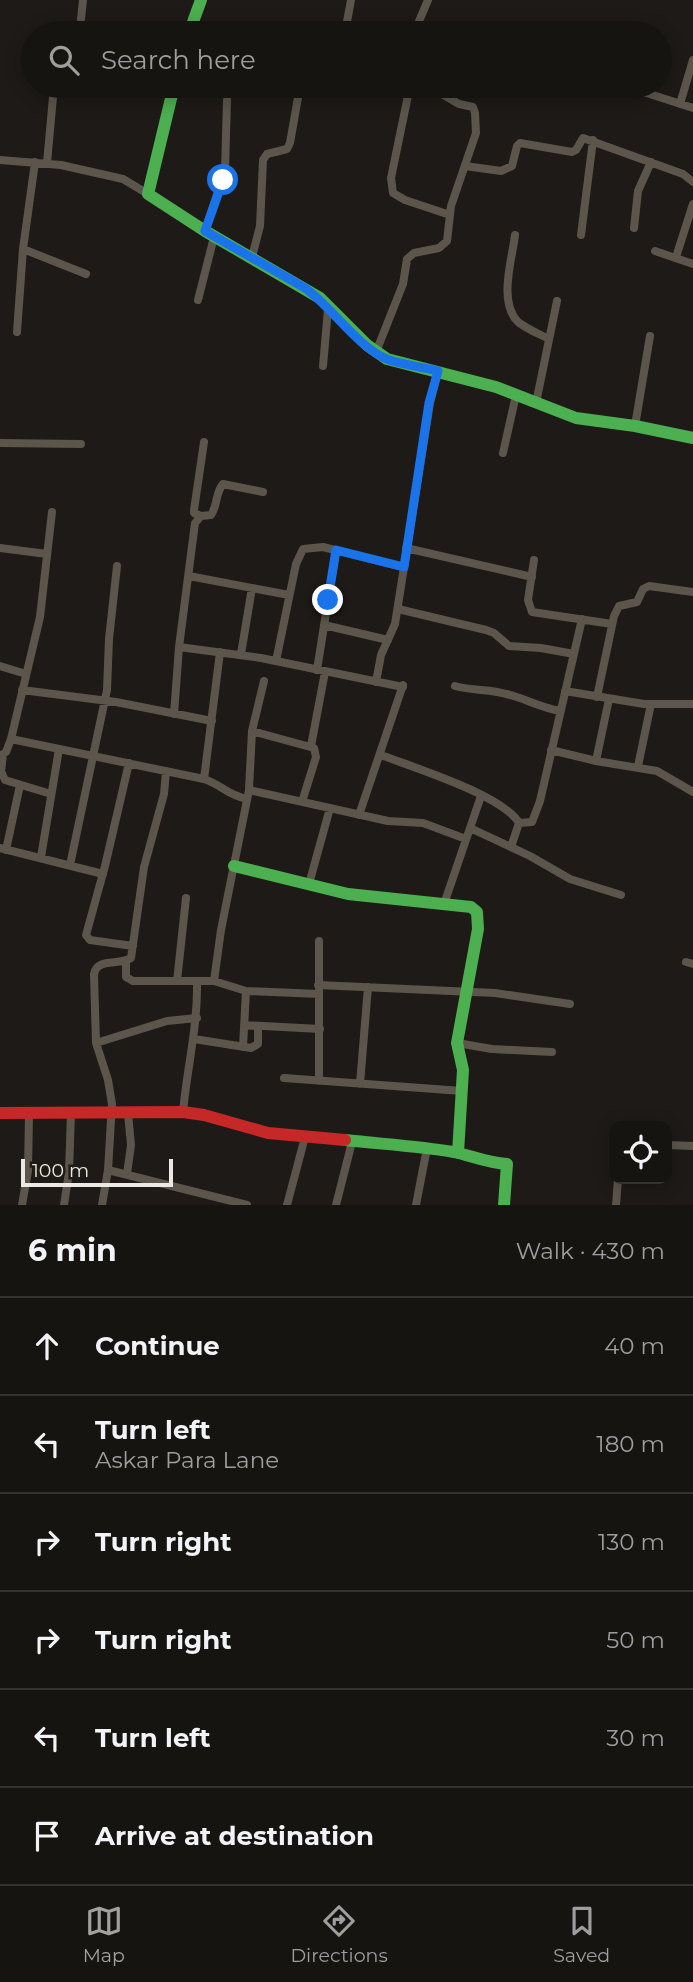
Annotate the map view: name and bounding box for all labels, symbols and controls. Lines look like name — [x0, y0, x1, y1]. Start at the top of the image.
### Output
search box — [21, 21, 672, 98]
icon: search — [45, 41, 83, 79]
text: Search here — [101, 44, 256, 76]
route start — [207, 164, 238, 195]
route end — [312, 584, 343, 615]
map controls — [609, 1121, 672, 1184]
button: locate — [609, 1121, 672, 1184]
scale bar — [21, 1156, 173, 1188]
text: 100 m — [32, 1159, 89, 1182]
text: 6 min — [28, 1232, 117, 1269]
text: Walk · 430 m — [516, 1237, 665, 1265]
icon: ahead — [28, 1327, 66, 1365]
text: Continue — [95, 1330, 220, 1362]
text: 40 m — [604, 1332, 665, 1360]
text: Turn left — [95, 1414, 211, 1446]
icon: left — [28, 1425, 66, 1463]
text: 180 m — [596, 1430, 665, 1458]
text: Askar Para Lane — [95, 1446, 279, 1474]
icon: right — [28, 1523, 66, 1561]
text: Turn right — [95, 1526, 231, 1558]
text: 130 m — [598, 1528, 665, 1556]
icon: right — [28, 1621, 66, 1659]
text: Turn right — [95, 1624, 231, 1656]
text: 50 m — [606, 1626, 665, 1654]
icon: left — [28, 1719, 66, 1757]
text: Turn left — [95, 1722, 211, 1754]
text: 30 m — [606, 1724, 665, 1752]
icon: arrive — [28, 1817, 66, 1855]
text: Arrive at destination — [95, 1820, 374, 1852]
tab: Map — [83, 1902, 125, 1967]
tab: Directions — [290, 1902, 388, 1967]
tab: Saved — [553, 1902, 610, 1967]

